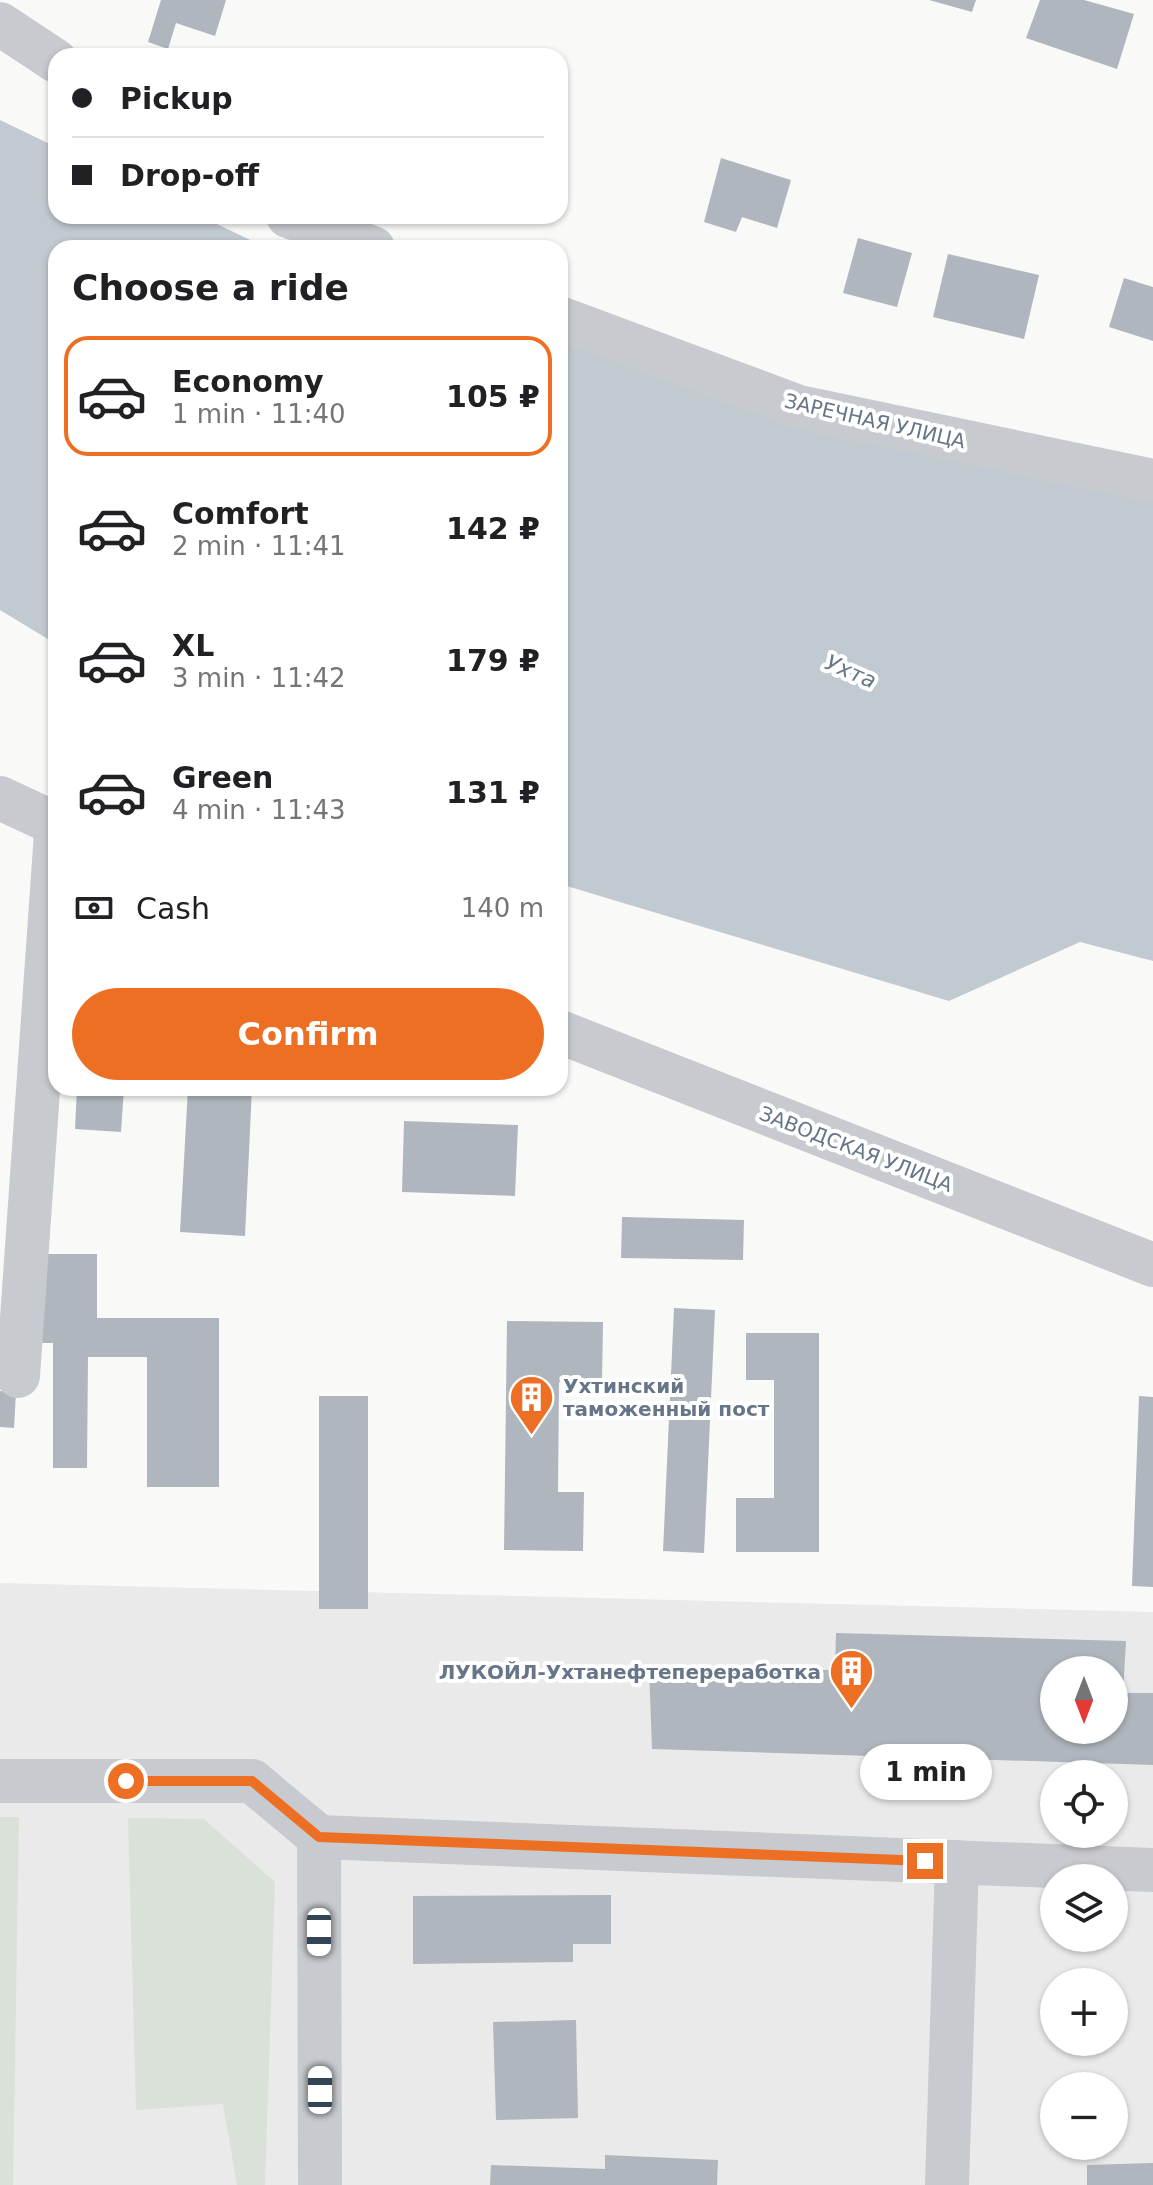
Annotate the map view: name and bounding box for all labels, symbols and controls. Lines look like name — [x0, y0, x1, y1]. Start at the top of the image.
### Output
text: Pickup — [120, 81, 233, 116]
text: Drop-off — [120, 158, 259, 193]
text: Choose a ride — [72, 267, 349, 308]
icon: car — [76, 360, 148, 432]
text: Economy — [172, 364, 324, 399]
text: 105 ₽ — [446, 379, 540, 414]
street label: ЗАРЕЧНАЯ УЛИЦА — [782, 388, 968, 454]
text: 1 min · 11:40 — [172, 399, 346, 429]
icon: car — [76, 492, 148, 564]
text: Comfort — [172, 496, 309, 531]
text: 142 ₽ — [446, 511, 540, 546]
text: 2 min · 11:41 — [172, 531, 346, 561]
icon: car — [76, 624, 148, 696]
text: XL — [172, 628, 214, 663]
text: 179 ₽ — [446, 643, 540, 678]
water label: Ухта — [822, 650, 880, 693]
text: 3 min · 11:42 — [172, 663, 346, 693]
icon: car — [76, 756, 148, 828]
text: Green — [172, 760, 273, 795]
text: 131 ₽ — [446, 775, 540, 810]
text: 4 min · 11:43 — [172, 795, 346, 825]
icon: cash — [72, 886, 116, 930]
text: Cash — [136, 891, 210, 926]
text: 140 m — [461, 893, 544, 923]
button: Confirm — [72, 988, 544, 1080]
street label: ЗАВОДСКАЯ УЛИЦА — [756, 1101, 956, 1197]
building icon: Ухтинский таможенный пост — [508, 1374, 556, 1437]
place label: Ухтинский таможенный пост — [563, 1374, 770, 1421]
building icon: ЛУКОЙЛ-Ухтанефтепереработка — [828, 1648, 876, 1711]
north arrow — [1040, 1656, 1128, 1744]
map controls — [1040, 1656, 1128, 2160]
place label: ЛУКОЙЛ-Ухтанефтепереработка — [439, 1660, 821, 1684]
callout: 1 min — [859, 1745, 991, 1801]
text: 1 min — [885, 1757, 967, 1787]
button: locate — [1040, 1760, 1128, 1848]
route start — [108, 1763, 144, 1799]
route end — [907, 1843, 943, 1879]
button: layers — [1040, 1864, 1128, 1952]
car — [307, 1908, 331, 1956]
button: + — [1040, 1968, 1128, 2056]
car — [308, 2066, 332, 2114]
button: − — [1040, 2072, 1128, 2160]

